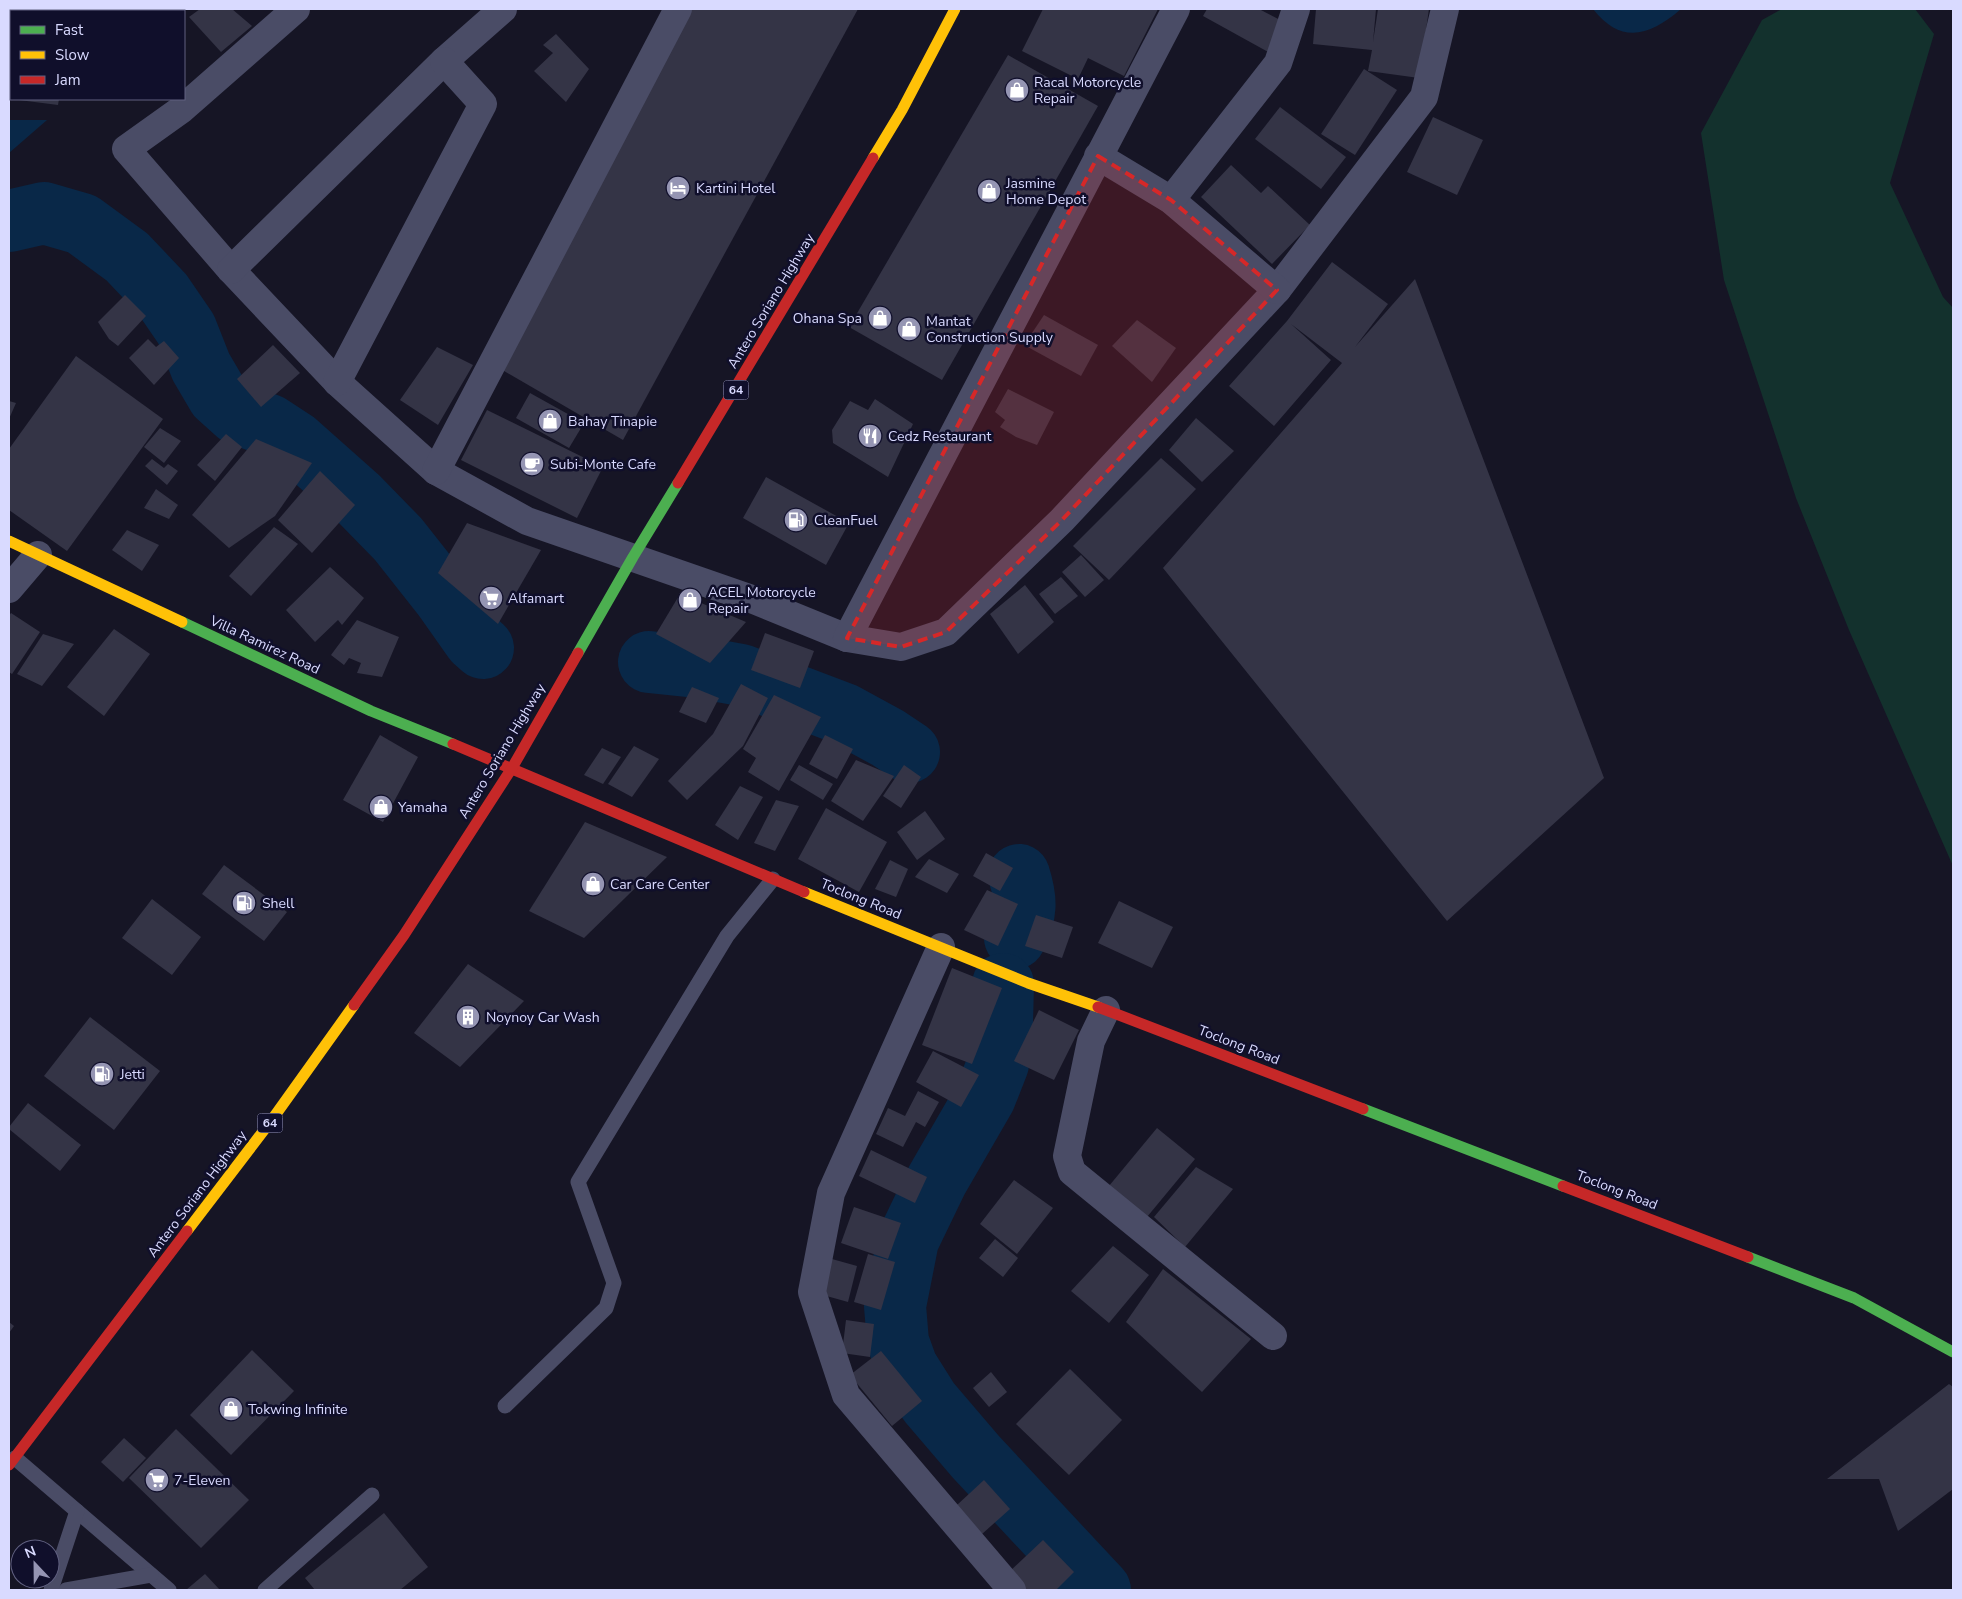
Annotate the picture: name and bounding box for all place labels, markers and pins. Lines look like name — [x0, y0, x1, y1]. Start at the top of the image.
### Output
place label: Racal Motorcycle Repair — [1034, 73, 1141, 108]
shop icon: Racal Motorcycle Repair — [1004, 77, 1030, 103]
place label: Jasmine Home Depot — [1005, 174, 1086, 209]
hotel icon: Kartini Hotel — [665, 175, 691, 201]
shop icon: Jasmine Home Depot — [976, 178, 1002, 204]
place label: Kartini Hotel — [696, 179, 776, 198]
shop icon: Ohana Spa — [867, 305, 893, 331]
place label: Ohana Spa — [793, 309, 862, 328]
place label: Mantat Construction Supply — [926, 312, 1054, 347]
shop icon: Mantat Construction Supply — [896, 316, 922, 342]
shop icon: Bahay Tinapie — [537, 408, 563, 434]
place label: Bahay Tinapie — [568, 412, 657, 431]
restaurant icon: Cedz Restaurant — [857, 423, 883, 449]
place label: Cedz Restaurant — [888, 427, 991, 446]
cafe icon: Subi-Monte Cafe — [519, 451, 545, 477]
place label: Subi-Monte Cafe — [550, 455, 656, 474]
fuel station icon: CleanFuel — [783, 507, 809, 533]
place label: CleanFuel — [814, 511, 878, 530]
place label: ACEL Motorcycle Repair — [708, 583, 816, 618]
supermarket icon: Alfamart — [478, 585, 504, 611]
shop icon: ACEL Motorcycle Repair — [677, 587, 703, 613]
place label: Alfamart — [508, 589, 564, 608]
shop icon: Yamaha — [368, 794, 394, 820]
place label: Yamaha — [397, 798, 447, 817]
shop icon: Car Care Center — [580, 871, 606, 897]
place label: Car Care Center — [610, 875, 709, 894]
fuel station icon: Shell — [231, 890, 257, 916]
place label: Shell — [262, 894, 295, 913]
building icon: Noynoy Car Wash — [455, 1004, 481, 1030]
place label: Noynoy Car Wash — [486, 1008, 600, 1027]
fuel station icon: Jetti — [89, 1061, 115, 1087]
place label: Jetti — [119, 1065, 145, 1084]
shop icon: Tokwing Infinite — [218, 1396, 244, 1422]
place label: Tokwing Infinite — [248, 1400, 348, 1419]
supermarket icon: 7-Eleven — [144, 1467, 170, 1493]
place label: 7-Eleven — [174, 1471, 230, 1490]

